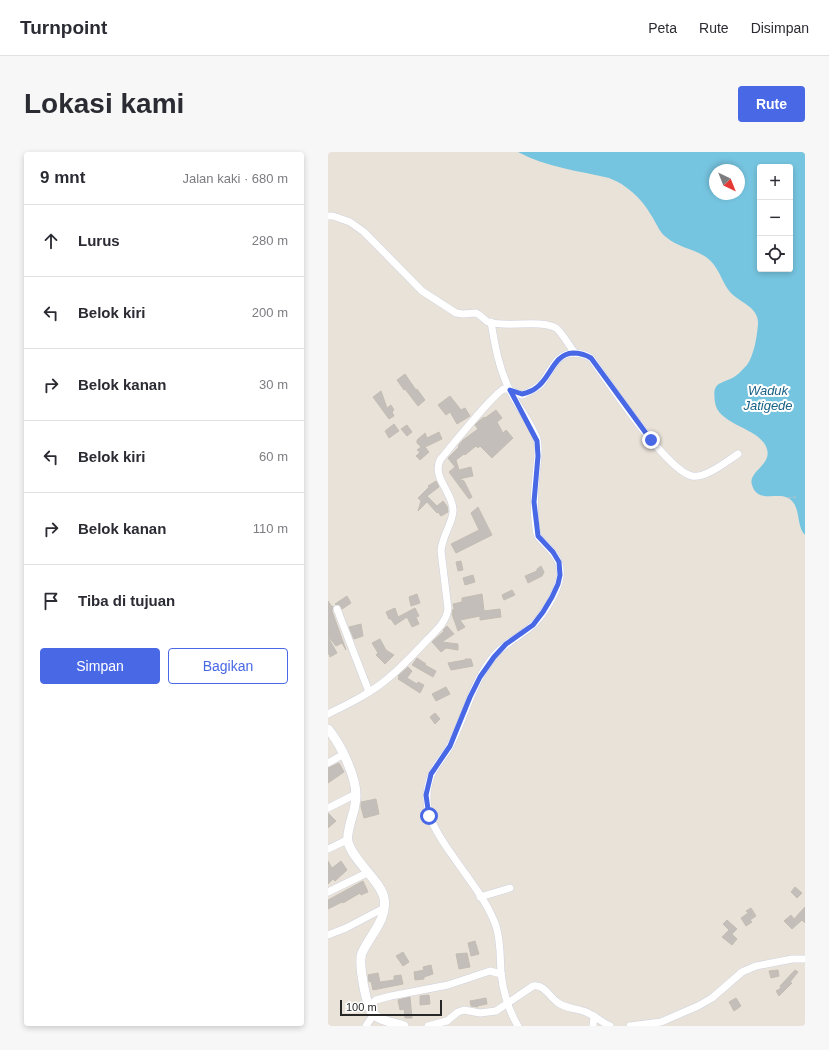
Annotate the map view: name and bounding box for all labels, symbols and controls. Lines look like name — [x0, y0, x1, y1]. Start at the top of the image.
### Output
text: Turnpoint — [20, 17, 107, 38]
text: Peta — [648, 20, 677, 36]
text: Rute — [699, 20, 729, 36]
text: Disimpan — [751, 20, 809, 36]
button: Rute — [738, 86, 805, 122]
text: Lokasi kami — [24, 88, 184, 119]
north arrow — [709, 164, 745, 200]
map controls — [757, 164, 793, 272]
button: + — [757, 164, 793, 200]
text: 9 mnt — [40, 168, 85, 187]
text: Jalan kaki · 680 m — [183, 171, 288, 186]
button: − — [757, 200, 793, 236]
icon: ahead — [40, 230, 62, 252]
text: Lurus — [78, 232, 120, 249]
text: 280 m — [252, 233, 288, 248]
button: locate — [757, 236, 793, 272]
icon: left — [40, 302, 62, 324]
text: Belok kiri — [78, 304, 146, 321]
text: 200 m — [252, 305, 288, 320]
icon: right — [40, 374, 62, 396]
text: Belok kanan — [78, 376, 166, 393]
text: 30 m — [259, 377, 288, 392]
water label: Waduk Jatigede — [742, 383, 793, 413]
route end — [642, 431, 660, 449]
icon: left — [40, 446, 62, 468]
text: Belok kiri — [78, 448, 146, 465]
text: 60 m — [259, 449, 288, 464]
icon: right — [40, 518, 62, 540]
text: Belok kanan — [78, 520, 166, 537]
text: 110 m — [253, 521, 288, 536]
icon: arrive — [40, 590, 62, 612]
text: Tiba di tujuan — [78, 592, 175, 609]
button: Simpan — [40, 648, 160, 684]
button: Bagikan — [168, 648, 288, 684]
route start — [420, 807, 438, 825]
scale bar — [340, 998, 442, 1017]
text: 100 m — [346, 1001, 377, 1013]

